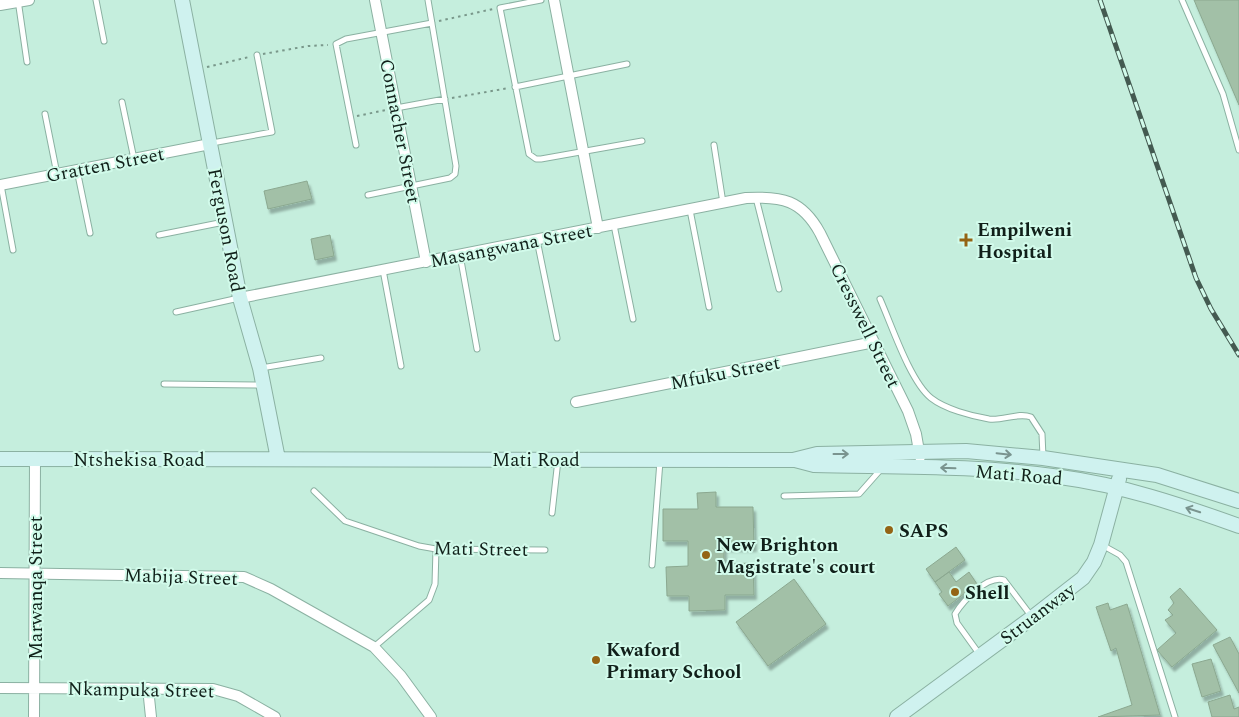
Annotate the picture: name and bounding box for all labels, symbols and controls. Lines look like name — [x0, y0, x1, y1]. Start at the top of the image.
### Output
street label: Connacher Street — [371, 56, 428, 206]
street label: Gratten Street — [44, 140, 167, 191]
street label: Ferguson Road — [199, 166, 252, 295]
street label: Masangwana Street — [428, 216, 595, 276]
place label: Empilweni Hospital — [977, 216, 1072, 267]
marker: Empilweni Hospital — [959, 233, 973, 247]
street label: Cresswell Street — [822, 258, 908, 393]
street label: Mfuku Street — [668, 349, 783, 398]
street label: Ntshekisa Road — [73, 446, 205, 475]
street label: Mati Road — [492, 446, 580, 475]
one-way arrow — [833, 449, 849, 459]
one-way arrow — [995, 449, 1011, 458]
street label: Mati Road — [974, 457, 1064, 494]
one-way arrow — [940, 464, 956, 473]
one-way arrow — [1185, 504, 1201, 514]
street label: Marwanqa Street — [22, 516, 51, 660]
place label: SAPS — [899, 517, 948, 546]
marker: SAPS — [883, 524, 895, 536]
place label: New Brighton Magistrate's court — [716, 531, 875, 582]
street label: Mati Street — [433, 534, 529, 565]
marker: New Brighton Magistrate's court — [700, 549, 712, 561]
street label: Mabija Street — [124, 561, 239, 594]
street label: Struanway — [994, 576, 1083, 652]
place label: Shell — [965, 579, 1009, 608]
marker: Shell — [949, 586, 961, 598]
place label: Kwaford Primary School — [606, 636, 742, 687]
marker: Kwaford Primary School — [590, 654, 602, 666]
street label: Nkampuka Street — [67, 675, 215, 706]

